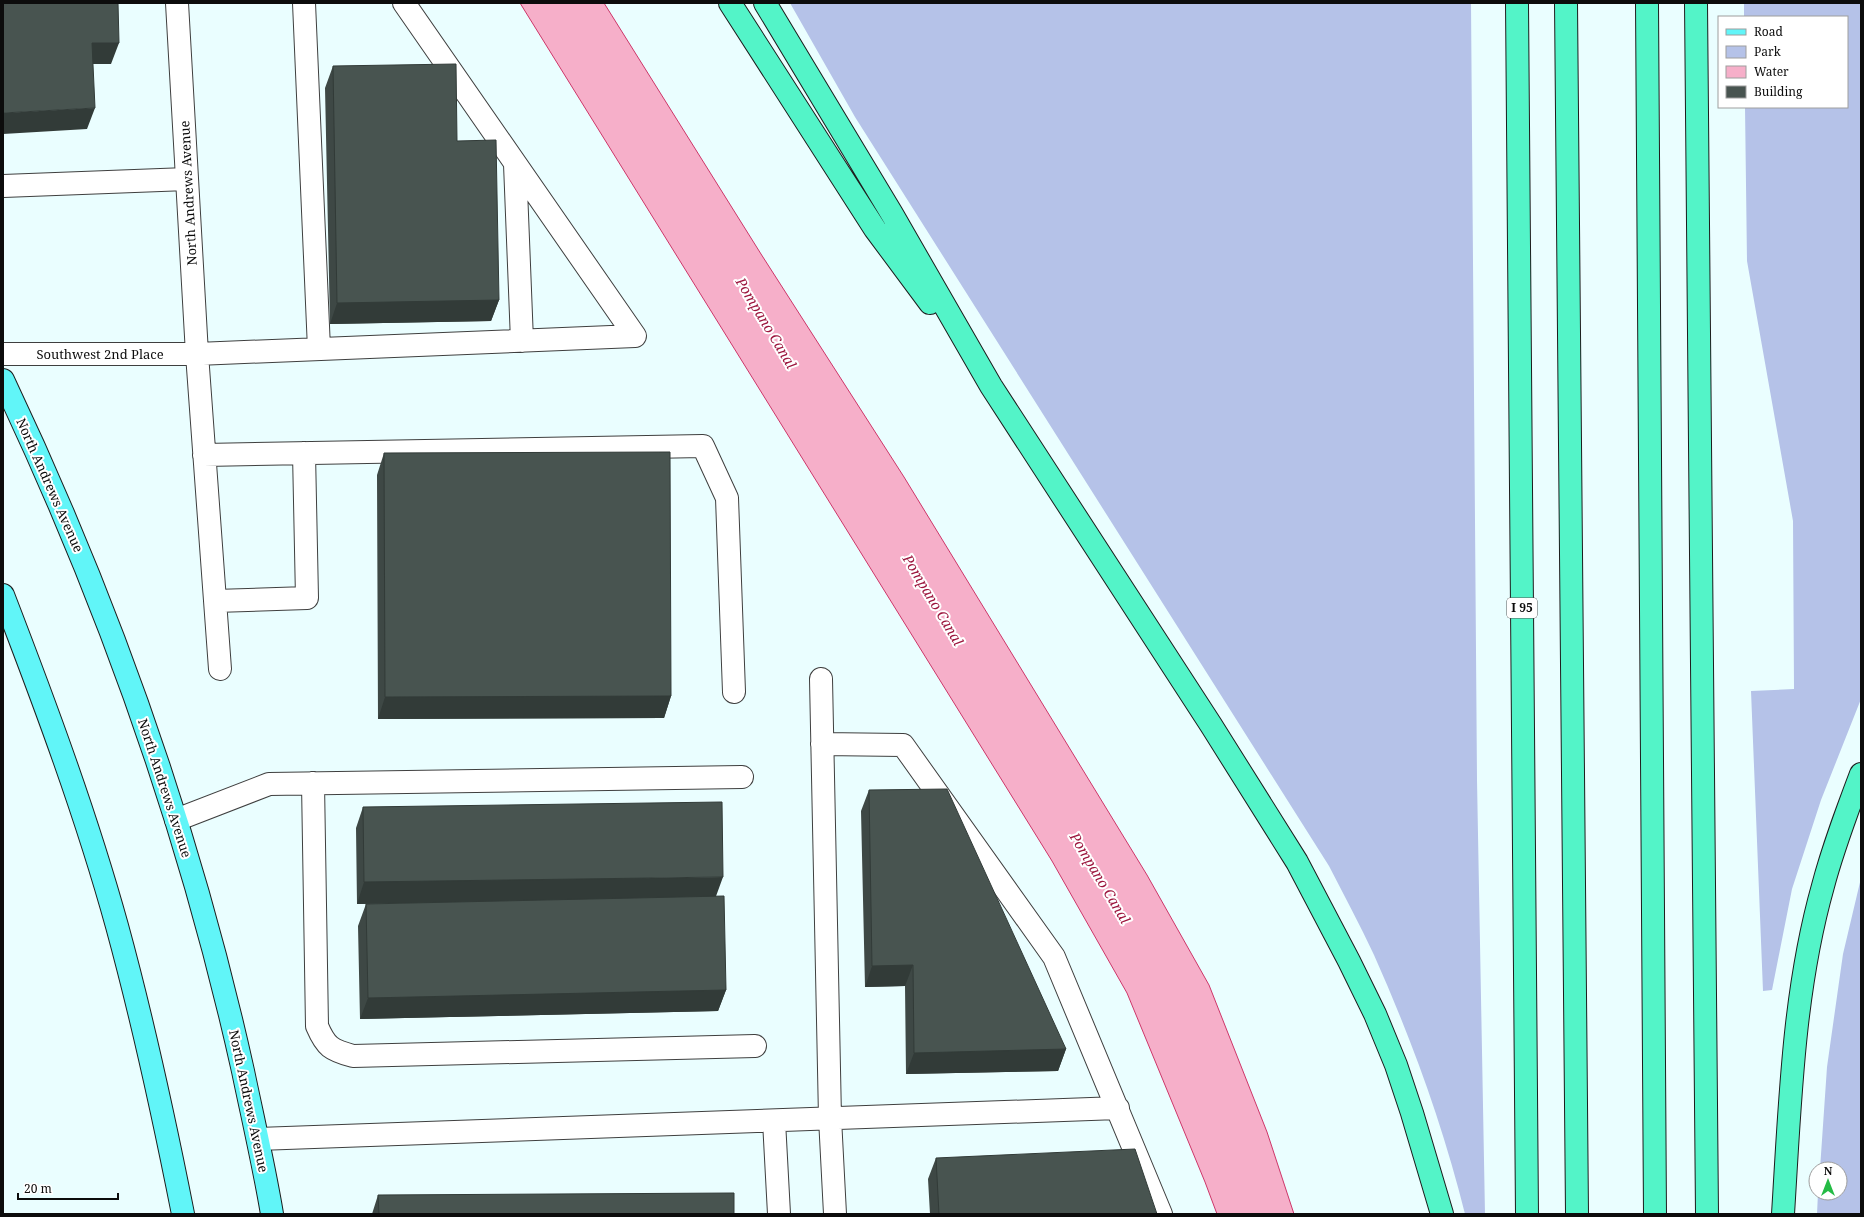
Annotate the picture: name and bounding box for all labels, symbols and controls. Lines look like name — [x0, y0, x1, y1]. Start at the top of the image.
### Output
legend — [1718, 16, 1848, 108]
text: Road — [1754, 23, 1784, 40]
text: Park — [1754, 43, 1782, 60]
text: Water — [1754, 63, 1789, 80]
text: Building — [1754, 83, 1803, 100]
street label: North Andrews Avenue — [175, 120, 201, 266]
water label: Pompano Canal — [731, 273, 802, 372]
street label: Southwest 2nd Place — [36, 345, 164, 363]
street label: North Andrews Avenue — [12, 415, 88, 555]
water label: Pompano Canal — [898, 550, 969, 649]
road number: I 95 — [1507, 598, 1537, 618]
street label: North Andrews Avenue — [134, 716, 196, 860]
water label: Pompano Canal — [1065, 828, 1136, 927]
street label: North Andrews Avenue — [225, 1028, 273, 1174]
north arrow — [1808, 1161, 1848, 1201]
text: N — [1824, 1163, 1833, 1178]
scale bar — [18, 1175, 118, 1201]
text: 20 m — [24, 1180, 52, 1197]

